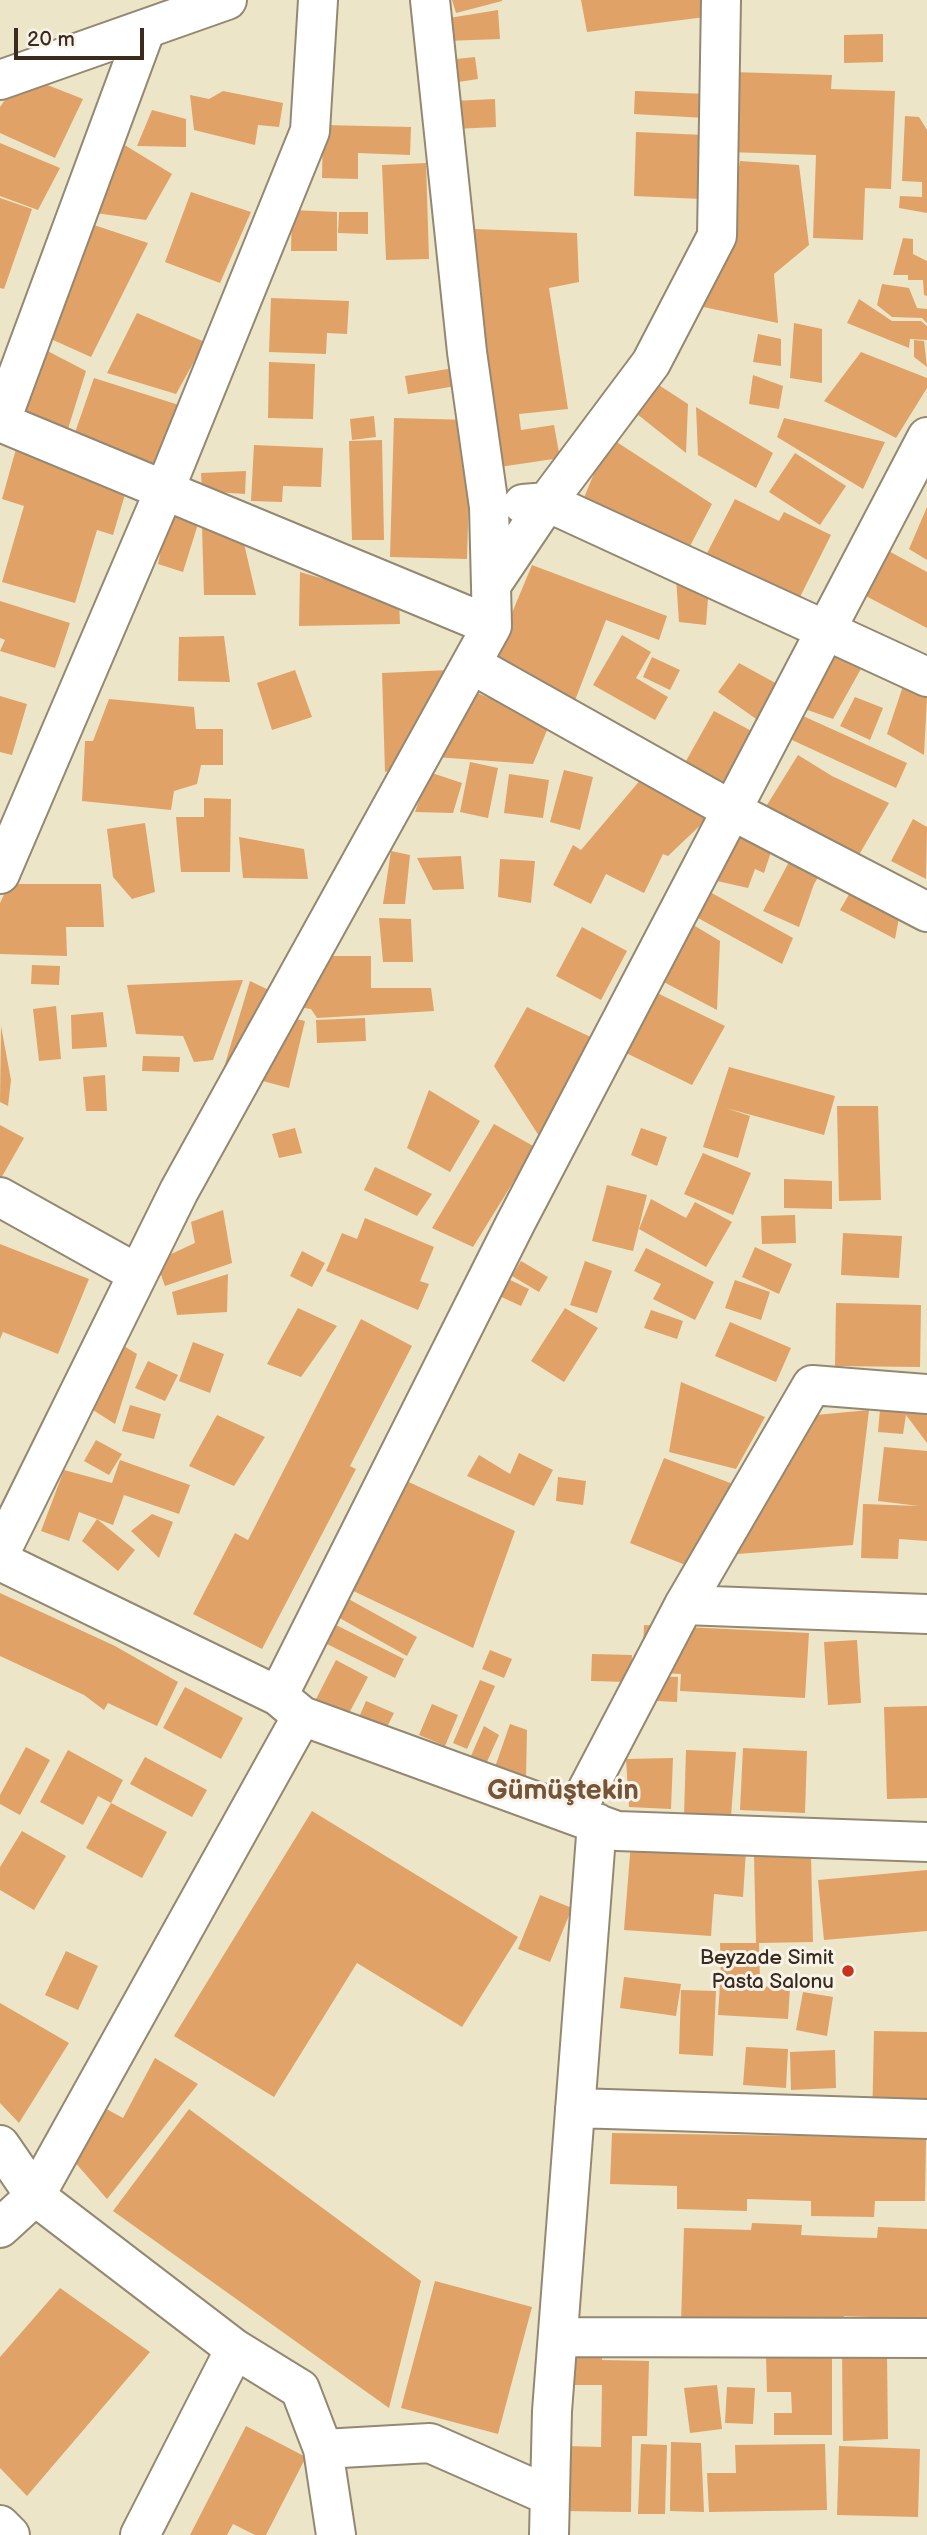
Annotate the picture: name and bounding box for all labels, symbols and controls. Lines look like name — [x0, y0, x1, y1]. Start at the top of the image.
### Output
scale bar — [18, 14, 147, 58]
text: 20 m — [27, 27, 75, 52]
district label: Gümüştekin — [487, 1775, 639, 1809]
place label: Beyzade Simit Pasta Salonu — [700, 1946, 834, 1996]
marker: Beyzade Simit Pasta Salonu — [840, 1963, 856, 1979]

